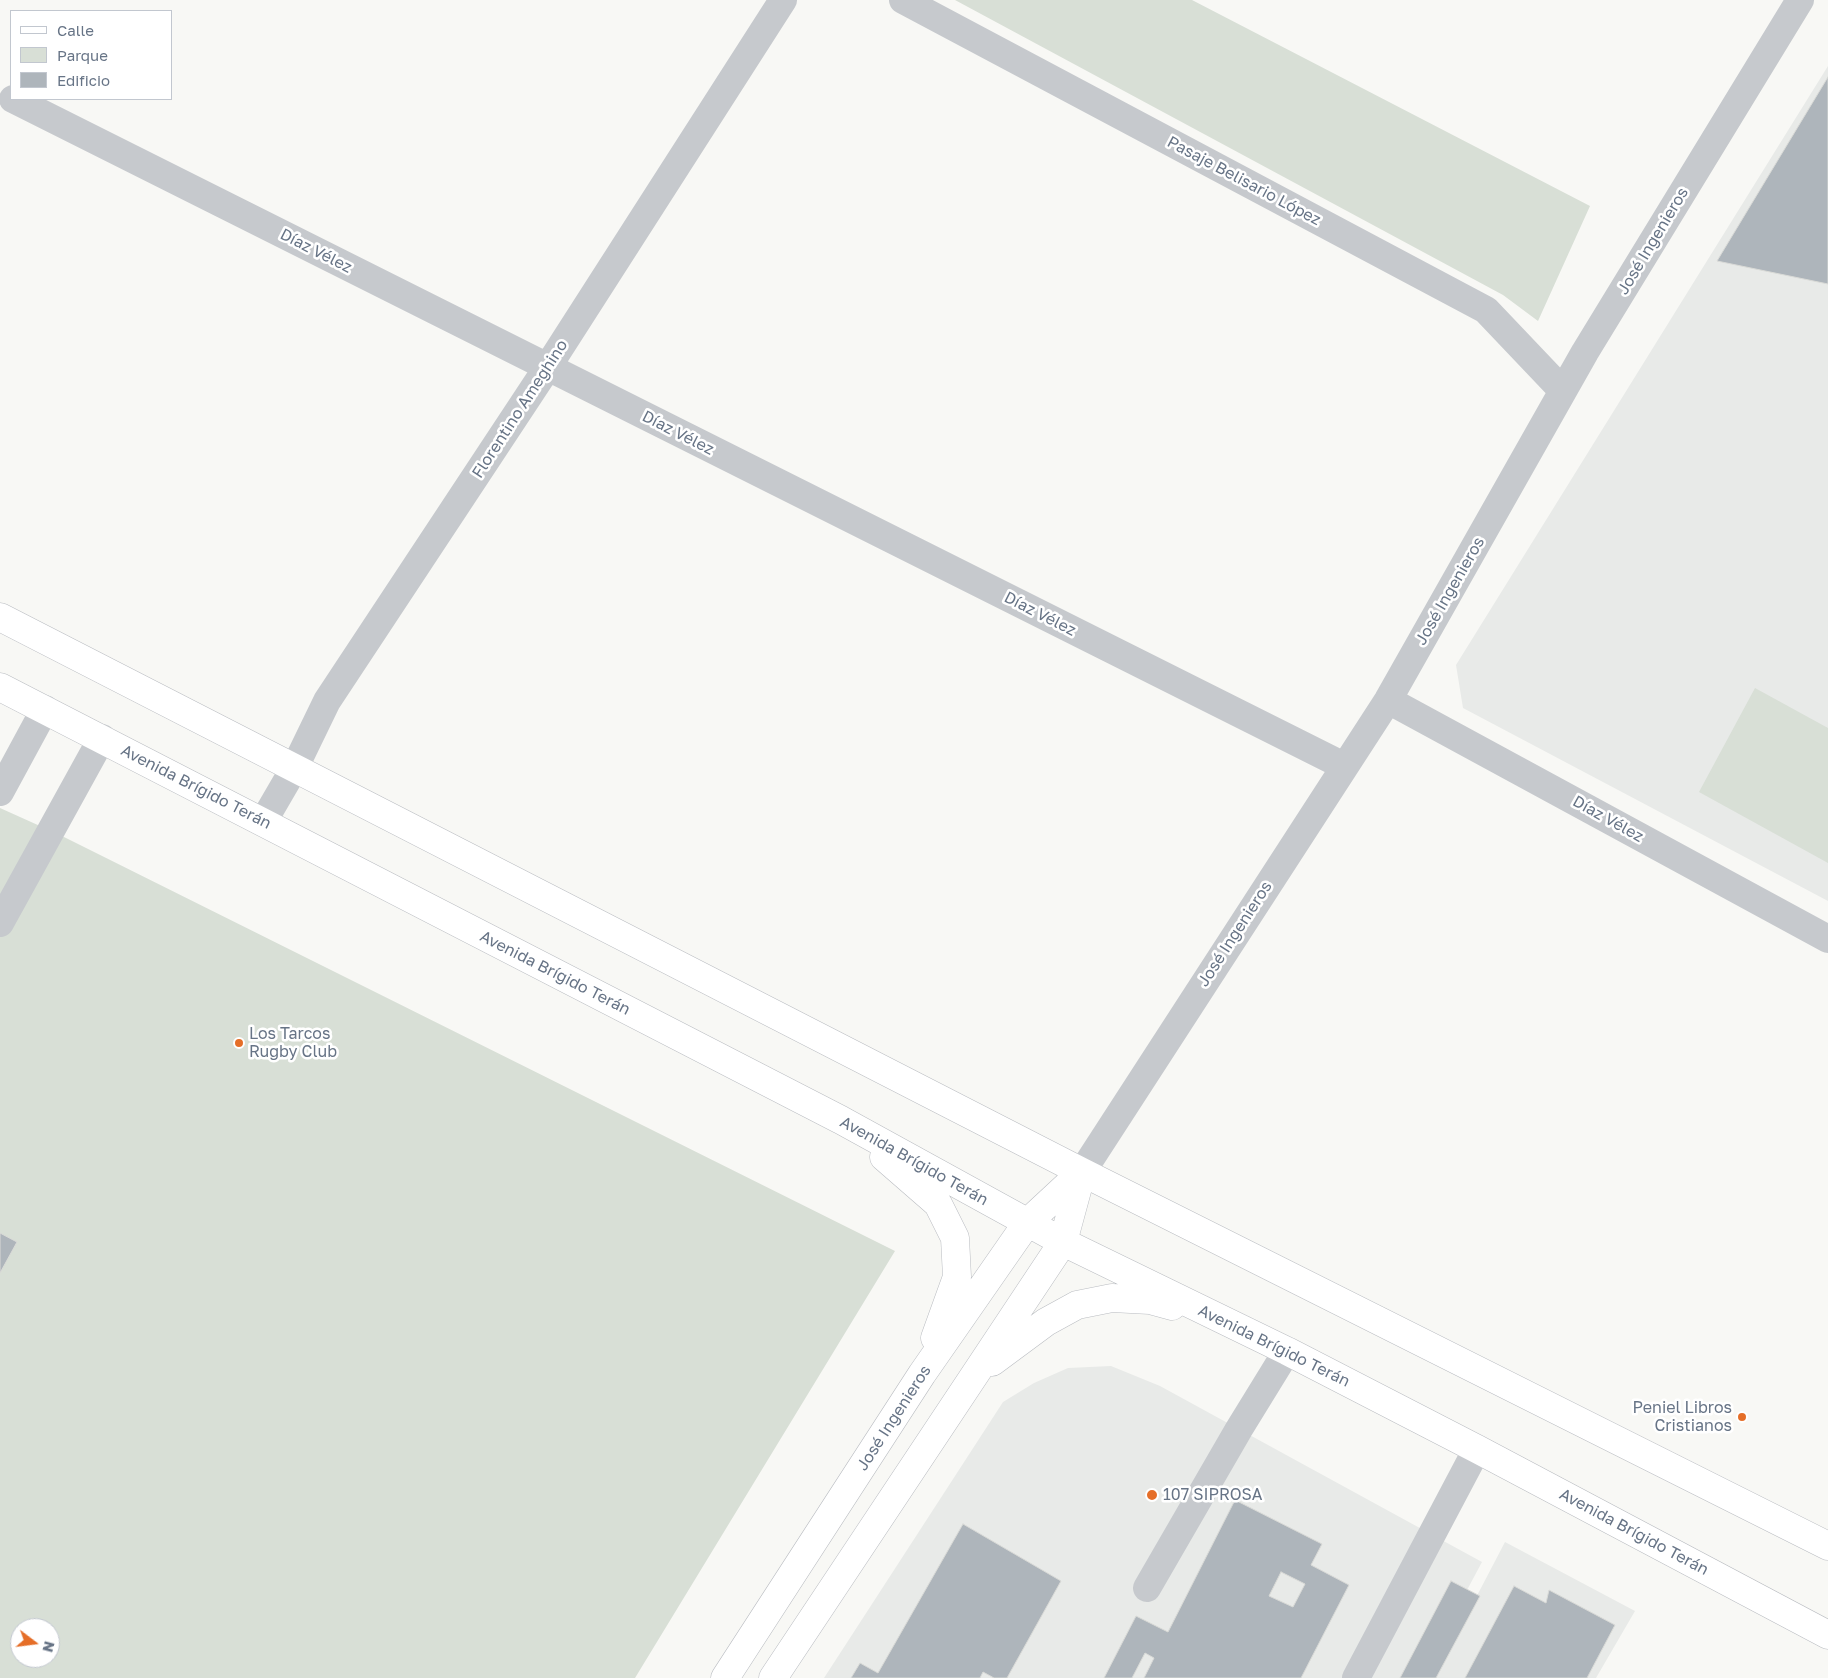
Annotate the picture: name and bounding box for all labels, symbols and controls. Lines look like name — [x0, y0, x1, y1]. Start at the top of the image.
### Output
legend — [10, 10, 172, 100]
text: Calle — [57, 21, 94, 39]
text: Parque — [57, 46, 108, 64]
text: Edificio — [57, 71, 110, 89]
street label: Pasaje Belisario López — [1164, 132, 1324, 230]
street label: José Ingenieros — [1613, 184, 1693, 298]
street label: Díaz Vélez — [277, 225, 355, 277]
street label: Florentino Ameghino — [468, 336, 572, 482]
street label: Díaz Vélez — [639, 407, 717, 459]
street label: José Ingenieros — [1411, 533, 1489, 649]
street label: Díaz Vélez — [1001, 588, 1079, 640]
street label: Avenida Brígido Terán — [118, 741, 274, 833]
street label: Díaz Vélez — [1569, 792, 1647, 846]
street label: José Ingenieros — [1194, 878, 1276, 990]
street label: Avenida Brígido Terán — [477, 927, 633, 1019]
place label: Los Tarcos Rugby Club — [249, 1024, 337, 1062]
marker: Los Tarcos Rugby Club — [233, 1037, 245, 1049]
street label: Avenida Brígido Terán — [837, 1112, 991, 1210]
street label: Avenida Brígido Terán — [1195, 1301, 1353, 1391]
street label: José Ingenieros — [853, 1362, 935, 1474]
place label: Peniel Libros Cristianos — [1632, 1398, 1732, 1436]
marker: Peniel Libros Cristianos — [1736, 1411, 1748, 1423]
place label: 107 SIPROSA — [1163, 1485, 1262, 1505]
street label: Avenida Brígido Terán — [1556, 1485, 1712, 1579]
marker: 107 SIPROSA — [1145, 1488, 1159, 1502]
north arrow — [10, 1618, 60, 1668]
text: N — [39, 1639, 59, 1654]

